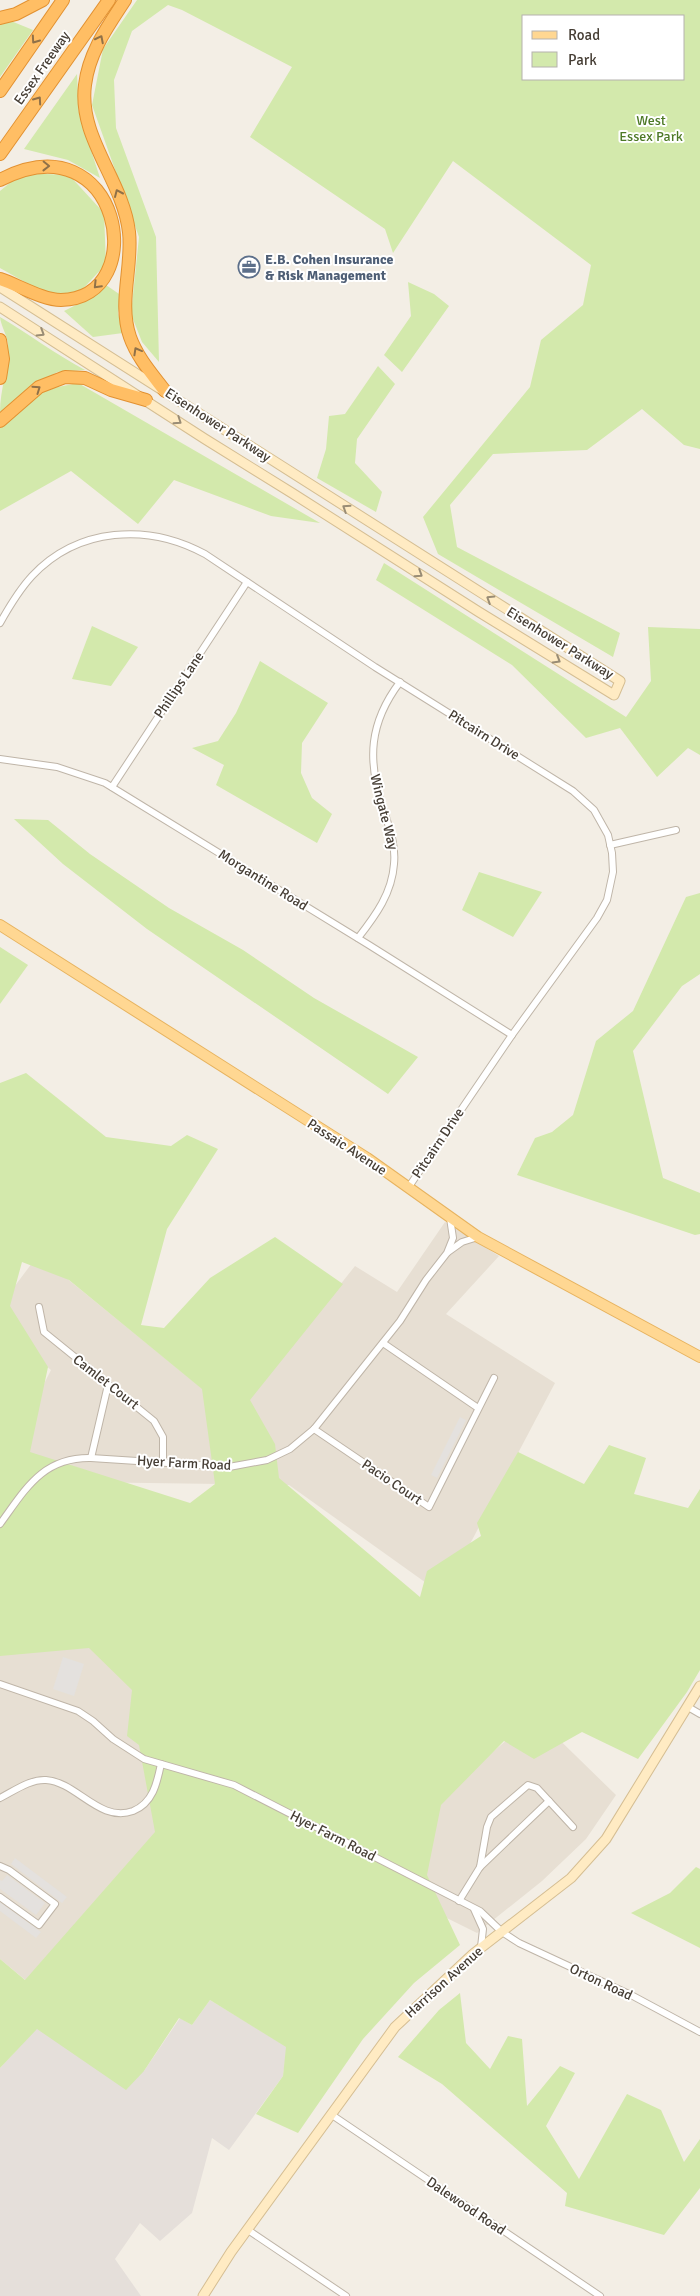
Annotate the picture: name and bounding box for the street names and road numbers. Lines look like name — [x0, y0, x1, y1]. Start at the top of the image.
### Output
street label: Essex Freeway — [10, 28, 74, 108]
street label: Eisenhower Parkway — [162, 384, 274, 466]
street label: Eisenhower Parkway — [503, 603, 617, 683]
street label: Phillips Lane — [151, 648, 207, 722]
street label: Pitcairn Drive — [445, 706, 523, 764]
street label: Wingate Way — [366, 772, 402, 852]
street label: Morgantine Road — [215, 846, 311, 914]
street label: Pitcairn Drive — [408, 1105, 468, 1181]
street label: Passaic Avenue — [304, 1115, 390, 1179]
street label: Camlet Court — [70, 1351, 143, 1413]
street label: Hyer Farm Road — [136, 1452, 232, 1474]
street label: Pacio Court — [359, 1456, 426, 1508]
street label: Hyer Farm Road — [287, 1807, 379, 1865]
street label: Harrison Avenue — [402, 1943, 486, 2021]
street label: Orton Road — [567, 1960, 635, 2004]
street label: Dalewood Road — [423, 2173, 509, 2239]

